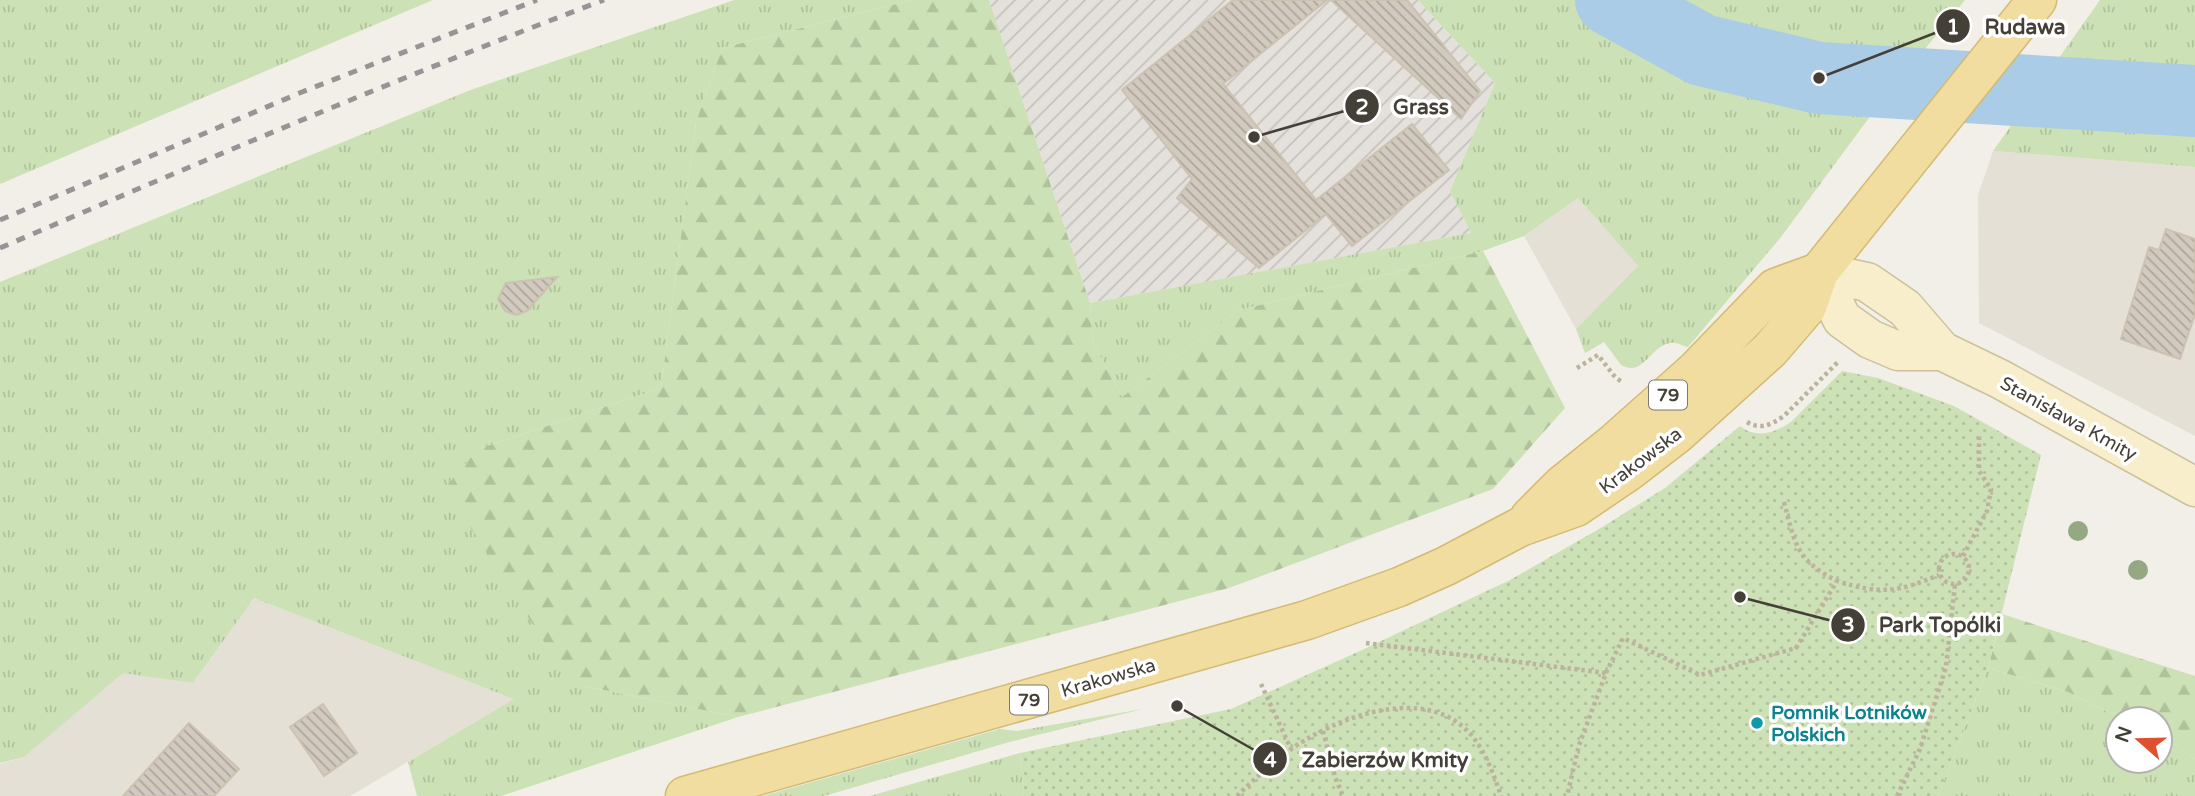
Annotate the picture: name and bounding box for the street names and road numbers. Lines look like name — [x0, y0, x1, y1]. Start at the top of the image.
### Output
street label: Stanisława Kmity — [1996, 372, 2141, 466]
road number: 79 — [1649, 380, 1687, 410]
street label: Krakowska — [1595, 423, 1686, 499]
street label: Krakowska — [1058, 654, 1158, 702]
road number: 79 — [1010, 686, 1048, 714]

